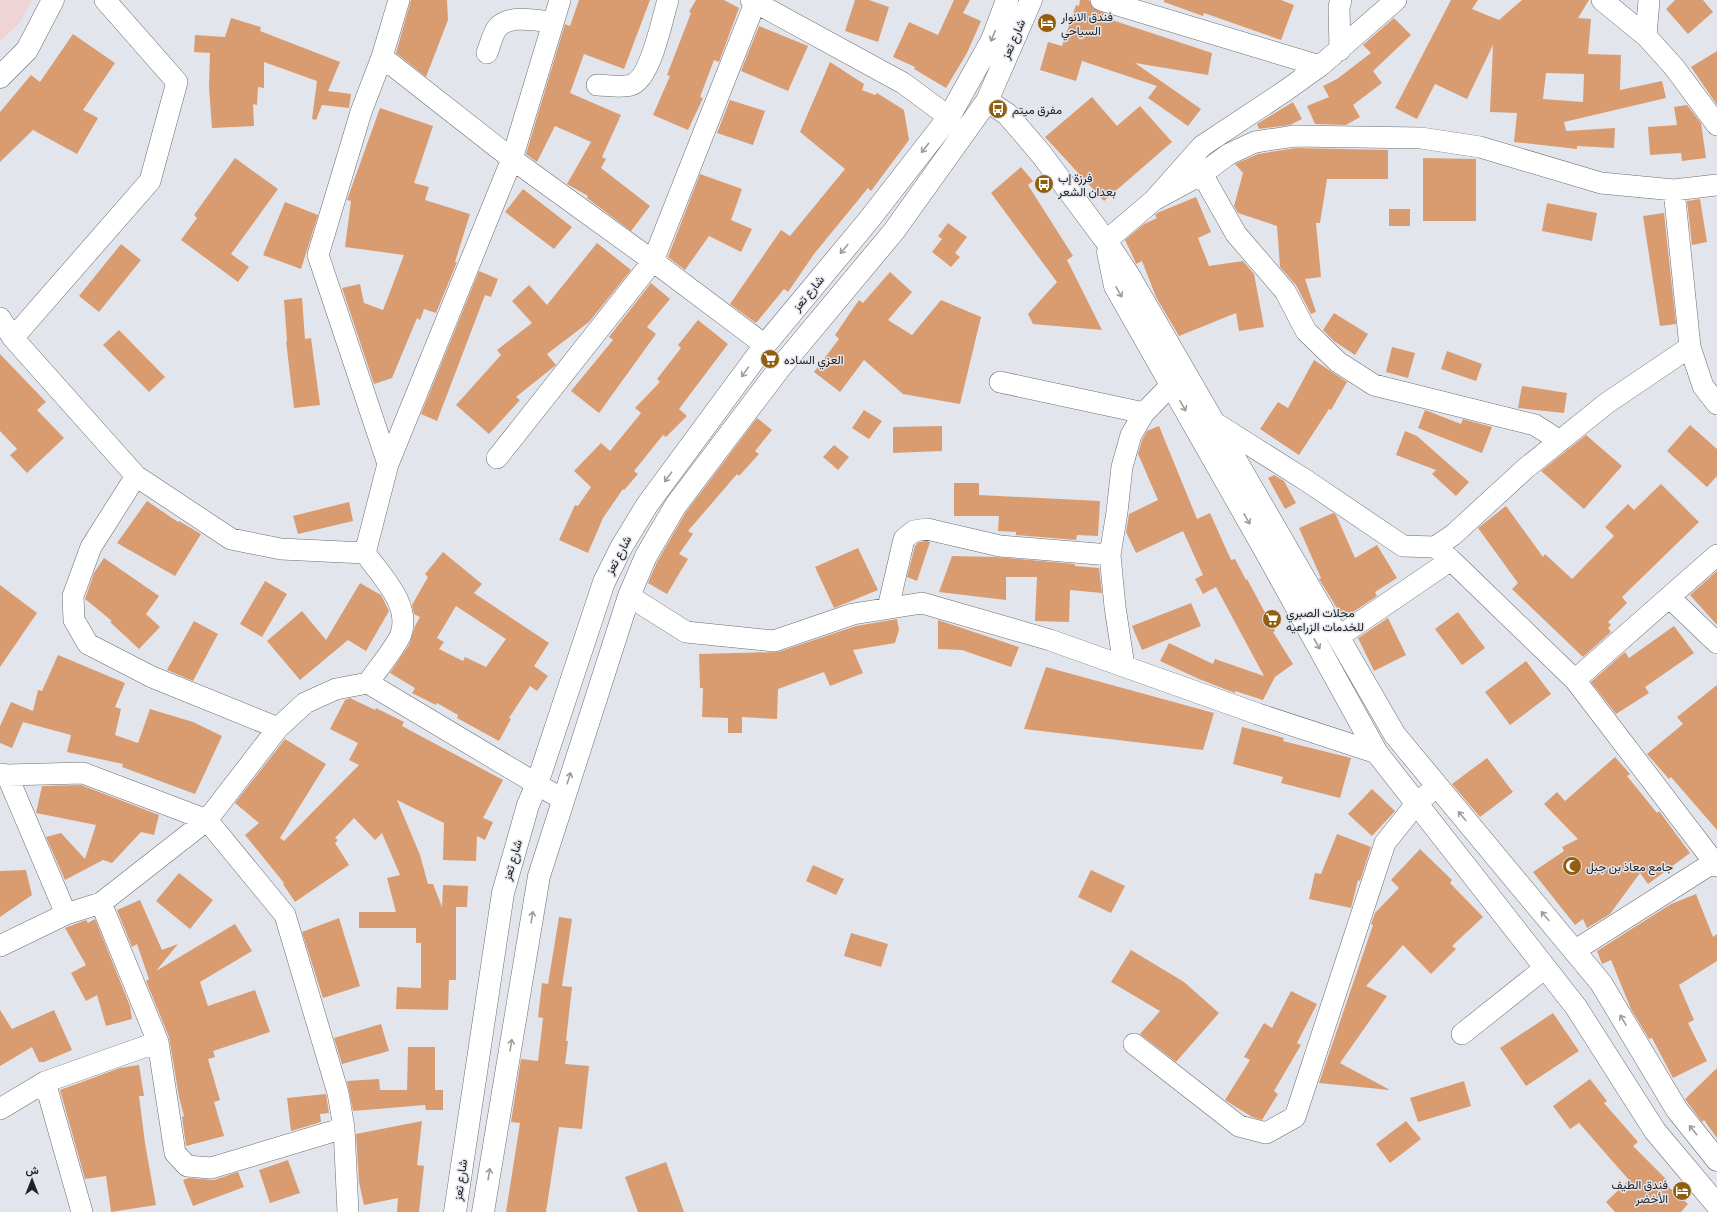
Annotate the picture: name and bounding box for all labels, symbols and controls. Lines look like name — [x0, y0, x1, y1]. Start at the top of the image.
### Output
place label: فندق الانوار السياحي — [1060, 9, 1113, 41]
hotel icon: فندق الانوار السياحي — [1036, 12, 1058, 34]
street label: شارع تعز — [997, 17, 1030, 63]
one-way arrow — [989, 30, 997, 42]
bus stop icon: مفرق ميتم — [987, 98, 1009, 120]
place label: مفرق ميتم — [1012, 102, 1062, 118]
one-way arrow — [921, 142, 929, 153]
place label: فرزة إب بعدان الشعر — [1057, 170, 1116, 200]
bus stop icon: فرزة إب بعدان الشعر — [1033, 173, 1055, 195]
one-way arrow — [840, 244, 849, 255]
street label: شارع تعز — [788, 272, 829, 316]
one-way arrow — [1115, 286, 1123, 298]
supermarket icon: العزي الساده — [759, 348, 781, 370]
place label: العزي الساده — [784, 352, 844, 370]
one-way arrow — [741, 367, 749, 378]
one-way arrow — [1179, 399, 1187, 411]
one-way arrow — [664, 471, 672, 482]
one-way arrow — [1244, 512, 1252, 524]
street label: شارع تعز — [601, 533, 636, 579]
place label: محلات الصبري للخدمات الزراعيه — [1286, 605, 1364, 635]
supermarket icon: محلات الصبري للخدمات الزراعيه — [1261, 608, 1283, 630]
one-way arrow — [1314, 638, 1321, 650]
one-way arrow — [566, 772, 573, 785]
one-way arrow — [1458, 811, 1467, 822]
street label: شارع تعز — [499, 838, 527, 884]
mosque icon: جامع معاذ بن جبل — [1561, 855, 1583, 877]
place label: جامع معاذ بن جبل — [1586, 859, 1673, 876]
one-way arrow — [528, 911, 536, 924]
one-way arrow — [1541, 911, 1550, 922]
one-way arrow — [1619, 1015, 1627, 1026]
one-way arrow — [507, 1039, 515, 1052]
one-way arrow — [1688, 1124, 1697, 1135]
street label: شارع تعز — [450, 1158, 472, 1203]
north arrow — [12, 1160, 52, 1200]
text: ش — [25, 1163, 39, 1177]
one-way arrow — [486, 1167, 494, 1180]
place label: فندق الطيف الأخضر — [1611, 1177, 1668, 1207]
hotel icon: فندق الطيف الأخضر — [1671, 1180, 1693, 1202]

